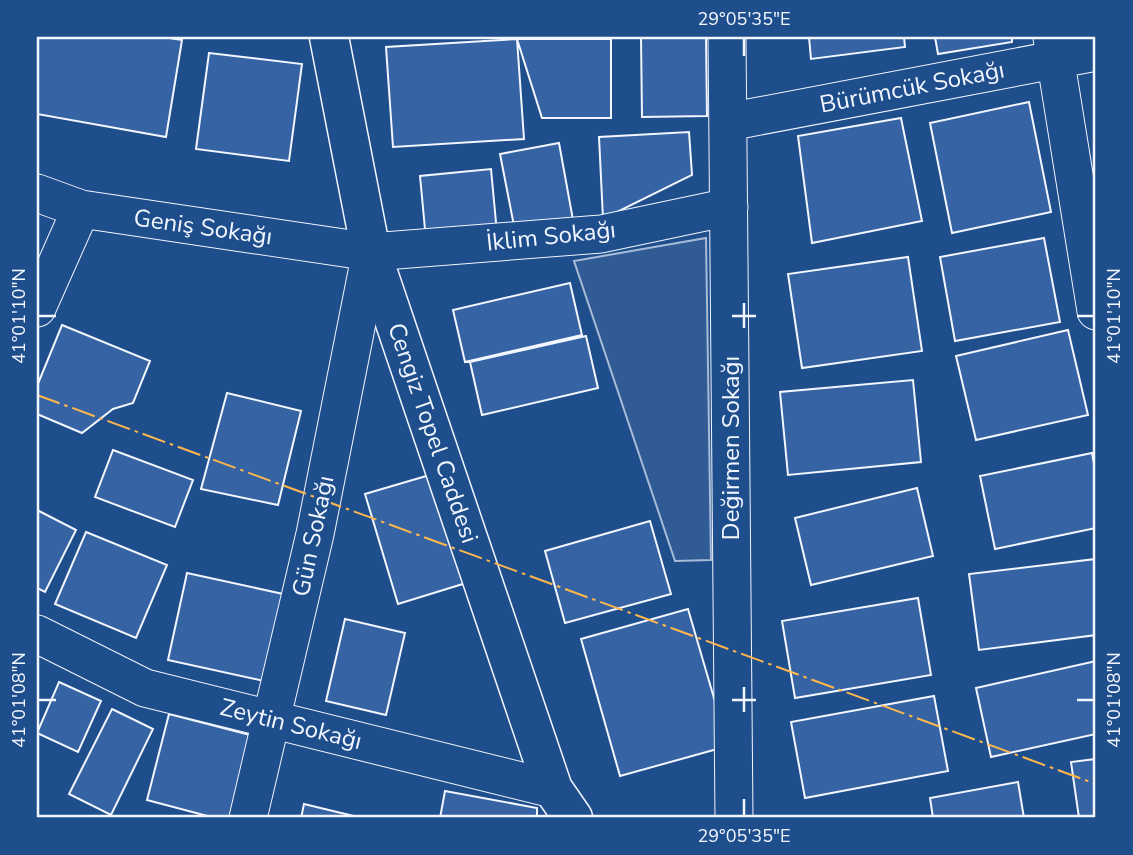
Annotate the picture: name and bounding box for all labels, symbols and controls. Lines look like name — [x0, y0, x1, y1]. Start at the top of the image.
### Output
text: 29°05'35"E — [698, 7, 791, 31]
street label: Bürümcük Sokağı — [817, 53, 1007, 121]
street label: Geniş Sokağı — [132, 201, 274, 253]
street label: İklim Sokağı — [485, 213, 617, 259]
text: 41°01'10"N — [7, 268, 31, 364]
text: 41°01'10"N — [1102, 268, 1126, 364]
street label: Cengiz Topel Caddesi — [380, 319, 486, 547]
street label: Değirmen Sokağı — [715, 356, 747, 540]
street label: Gün Sokağı — [285, 473, 341, 599]
text: 41°01'08"N — [7, 652, 31, 748]
text: 41°01'08"N — [1102, 652, 1126, 748]
street label: Zeytin Sokağı — [217, 691, 365, 757]
text: 29°05'35"E — [698, 824, 791, 848]

